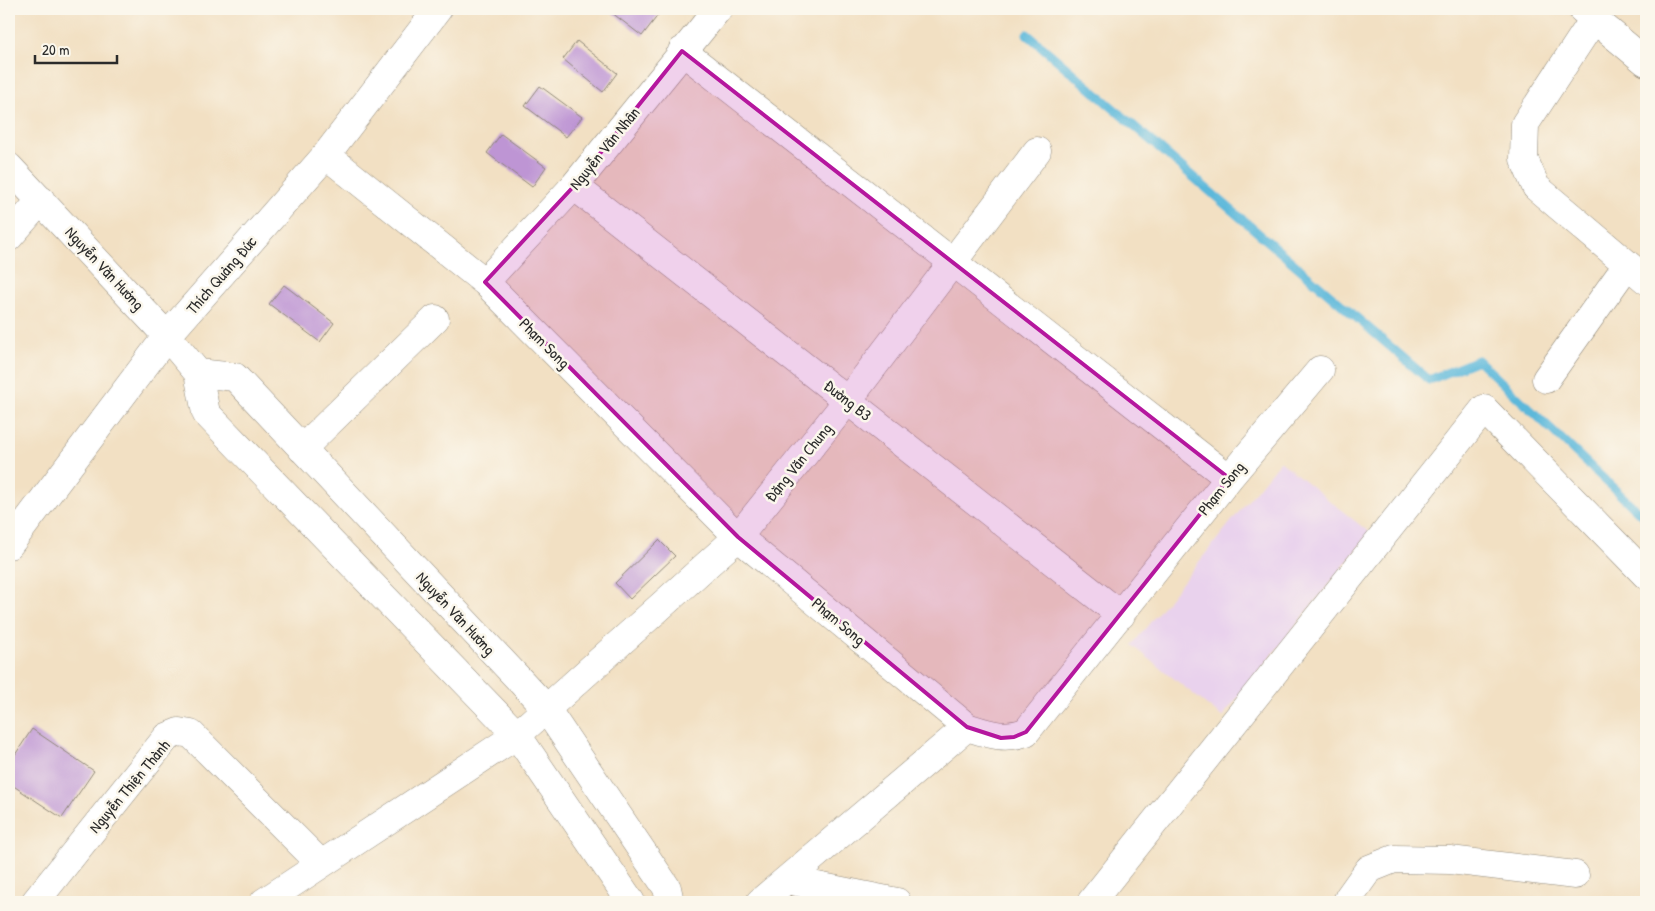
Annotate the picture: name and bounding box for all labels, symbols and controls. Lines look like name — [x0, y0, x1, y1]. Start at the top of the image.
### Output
scale bar — [35, 32, 118, 64]
text: 20 m — [42, 39, 69, 60]
street label: Nguyễn Văn Nhân — [564, 102, 644, 194]
street label: Nguyễn Văn Hưởng — [60, 221, 150, 315]
street label: Thích Quảng Đức — [181, 231, 262, 319]
street label: Phạm Song — [515, 313, 575, 373]
street label: Đường B3 — [820, 374, 876, 426]
street label: Đặng Văn Chung — [759, 418, 837, 506]
street label: Phạm Song — [1192, 456, 1250, 520]
street label: Nguyễn Văn Hưởng — [411, 566, 501, 660]
street label: Phạm Song — [808, 592, 870, 650]
street label: Nguyễn Thiện Thành — [83, 734, 175, 837]

